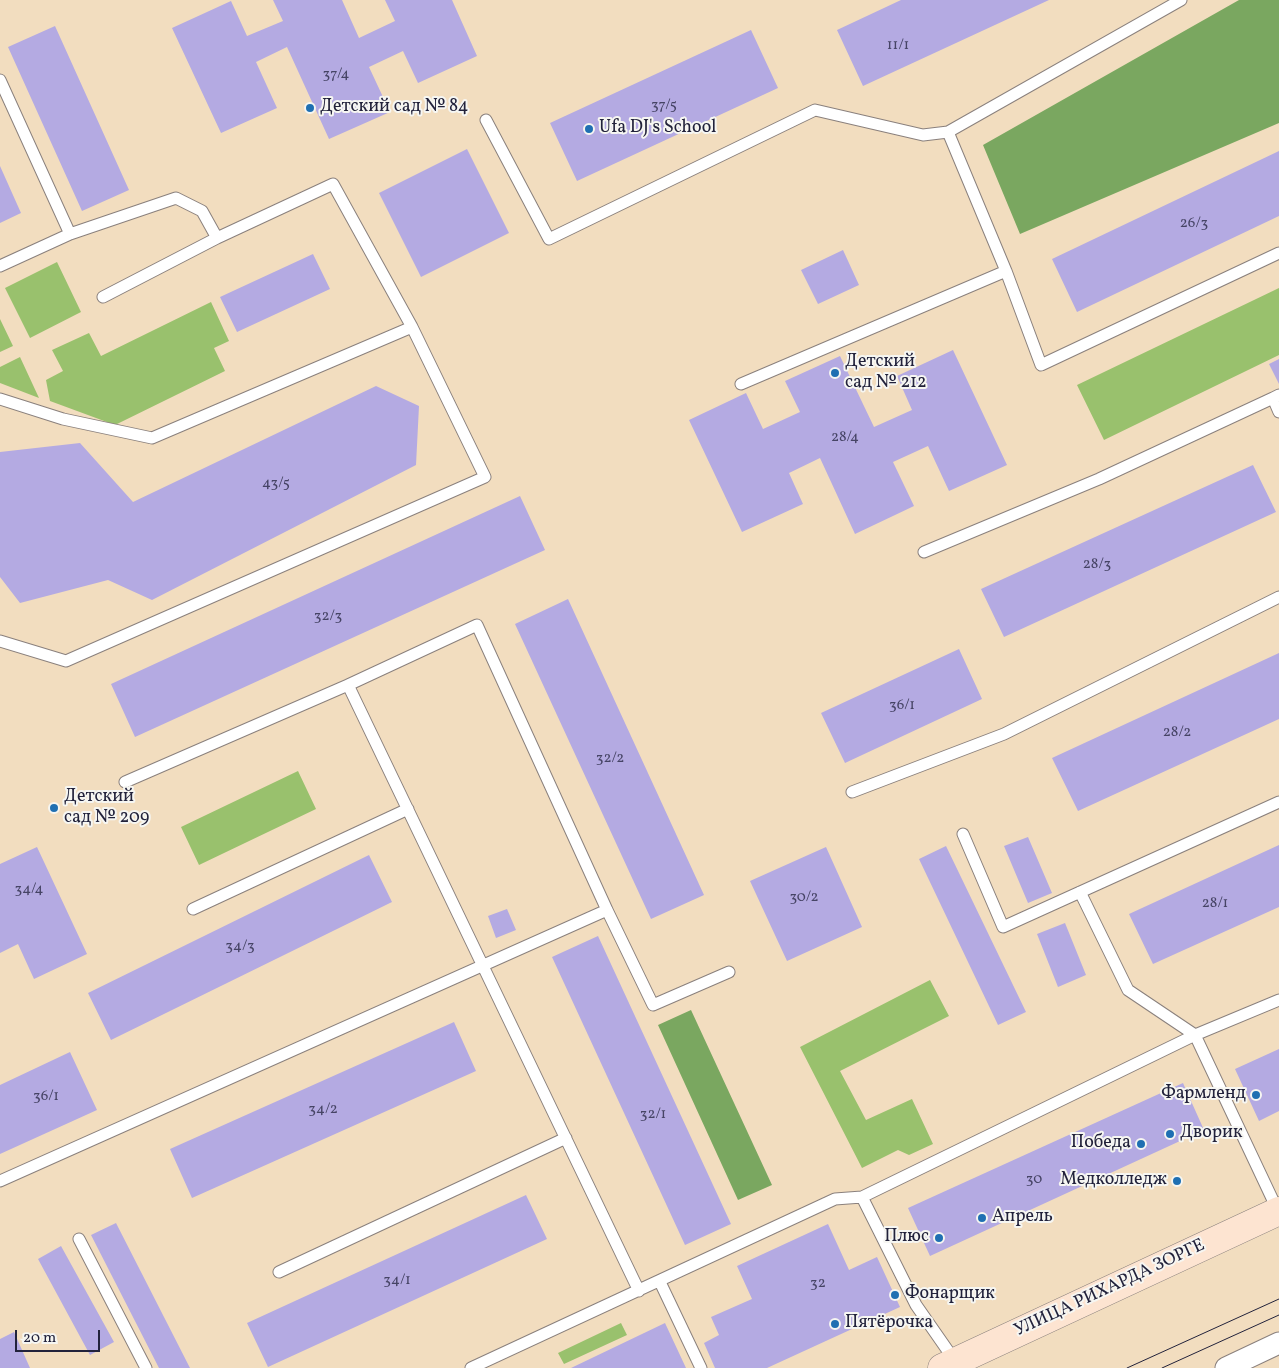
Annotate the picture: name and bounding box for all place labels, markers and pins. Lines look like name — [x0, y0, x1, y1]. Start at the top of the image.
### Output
place label: Детский сад № 84 — [320, 97, 468, 119]
marker: Детский сад № 84 — [304, 102, 316, 114]
place label: Ufa DJ's School — [599, 118, 716, 140]
marker: Ufa DJ's School — [583, 123, 595, 135]
place label: Детский сад № 212 — [845, 352, 927, 394]
marker: Детский сад № 212 — [829, 367, 841, 379]
place label: Детский сад № 209 — [64, 787, 149, 830]
marker: Детский сад № 209 — [48, 802, 60, 814]
place label: Фармленд — [1161, 1084, 1246, 1106]
marker: Фармленд — [1250, 1089, 1262, 1101]
place label: Дворик — [1180, 1123, 1243, 1145]
marker: Дворик — [1164, 1128, 1176, 1140]
place label: Победа — [1071, 1133, 1131, 1155]
marker: Победа — [1135, 1138, 1147, 1150]
place label: Медколледж — [1060, 1170, 1167, 1192]
marker: Медколледж — [1171, 1175, 1183, 1187]
place label: Апрель — [992, 1207, 1053, 1229]
marker: Апрель — [976, 1212, 988, 1224]
place label: Плюс — [884, 1227, 929, 1249]
marker: Плюс — [933, 1232, 945, 1244]
place label: Фонарщик — [905, 1284, 995, 1306]
marker: Фонарщик — [889, 1289, 901, 1301]
place label: Пятёрочка — [845, 1313, 933, 1335]
marker: Пятёрочка — [829, 1318, 841, 1330]

